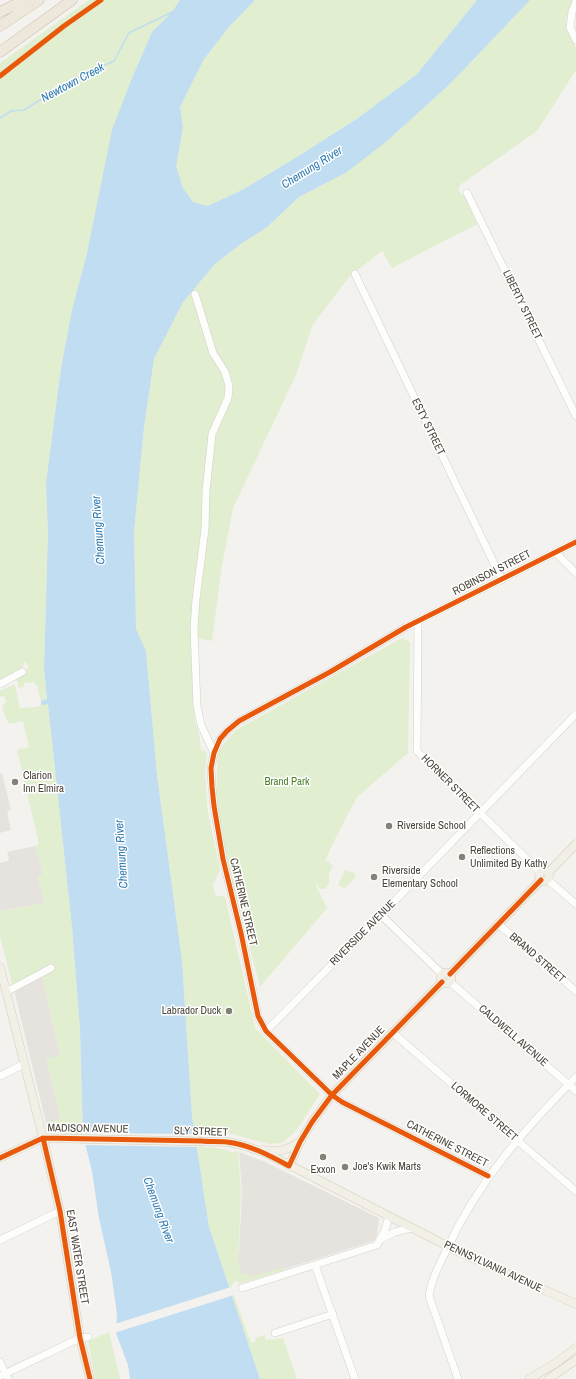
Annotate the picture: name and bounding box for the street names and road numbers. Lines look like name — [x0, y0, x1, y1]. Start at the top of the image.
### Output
street label: LIBERTY STREET — [500, 268, 544, 342]
street label: ESTY STREET — [409, 396, 447, 458]
street label: ROBINSON STREET — [451, 548, 533, 598]
street label: HORNER STREET — [418, 752, 482, 816]
street label: CATHERINE STREET — [226, 857, 260, 947]
street label: RIVERSIDE AVENUE — [327, 897, 399, 969]
street label: BRAND STREET — [506, 930, 568, 986]
street label: CALDWELL AVENUE — [476, 1002, 550, 1070]
street label: MAPLE AVENUE — [330, 1023, 388, 1083]
street label: LORMORE STREET — [448, 1080, 520, 1144]
street label: CATHERINE STREET — [404, 1118, 490, 1170]
street label: MADISON AVENUE — [47, 1122, 129, 1136]
street label: SLY STREET — [174, 1124, 228, 1140]
street label: EAST WATER STREET — [63, 1209, 91, 1305]
street label: PENNSYLVANIA AVENUE — [442, 1238, 544, 1296]

